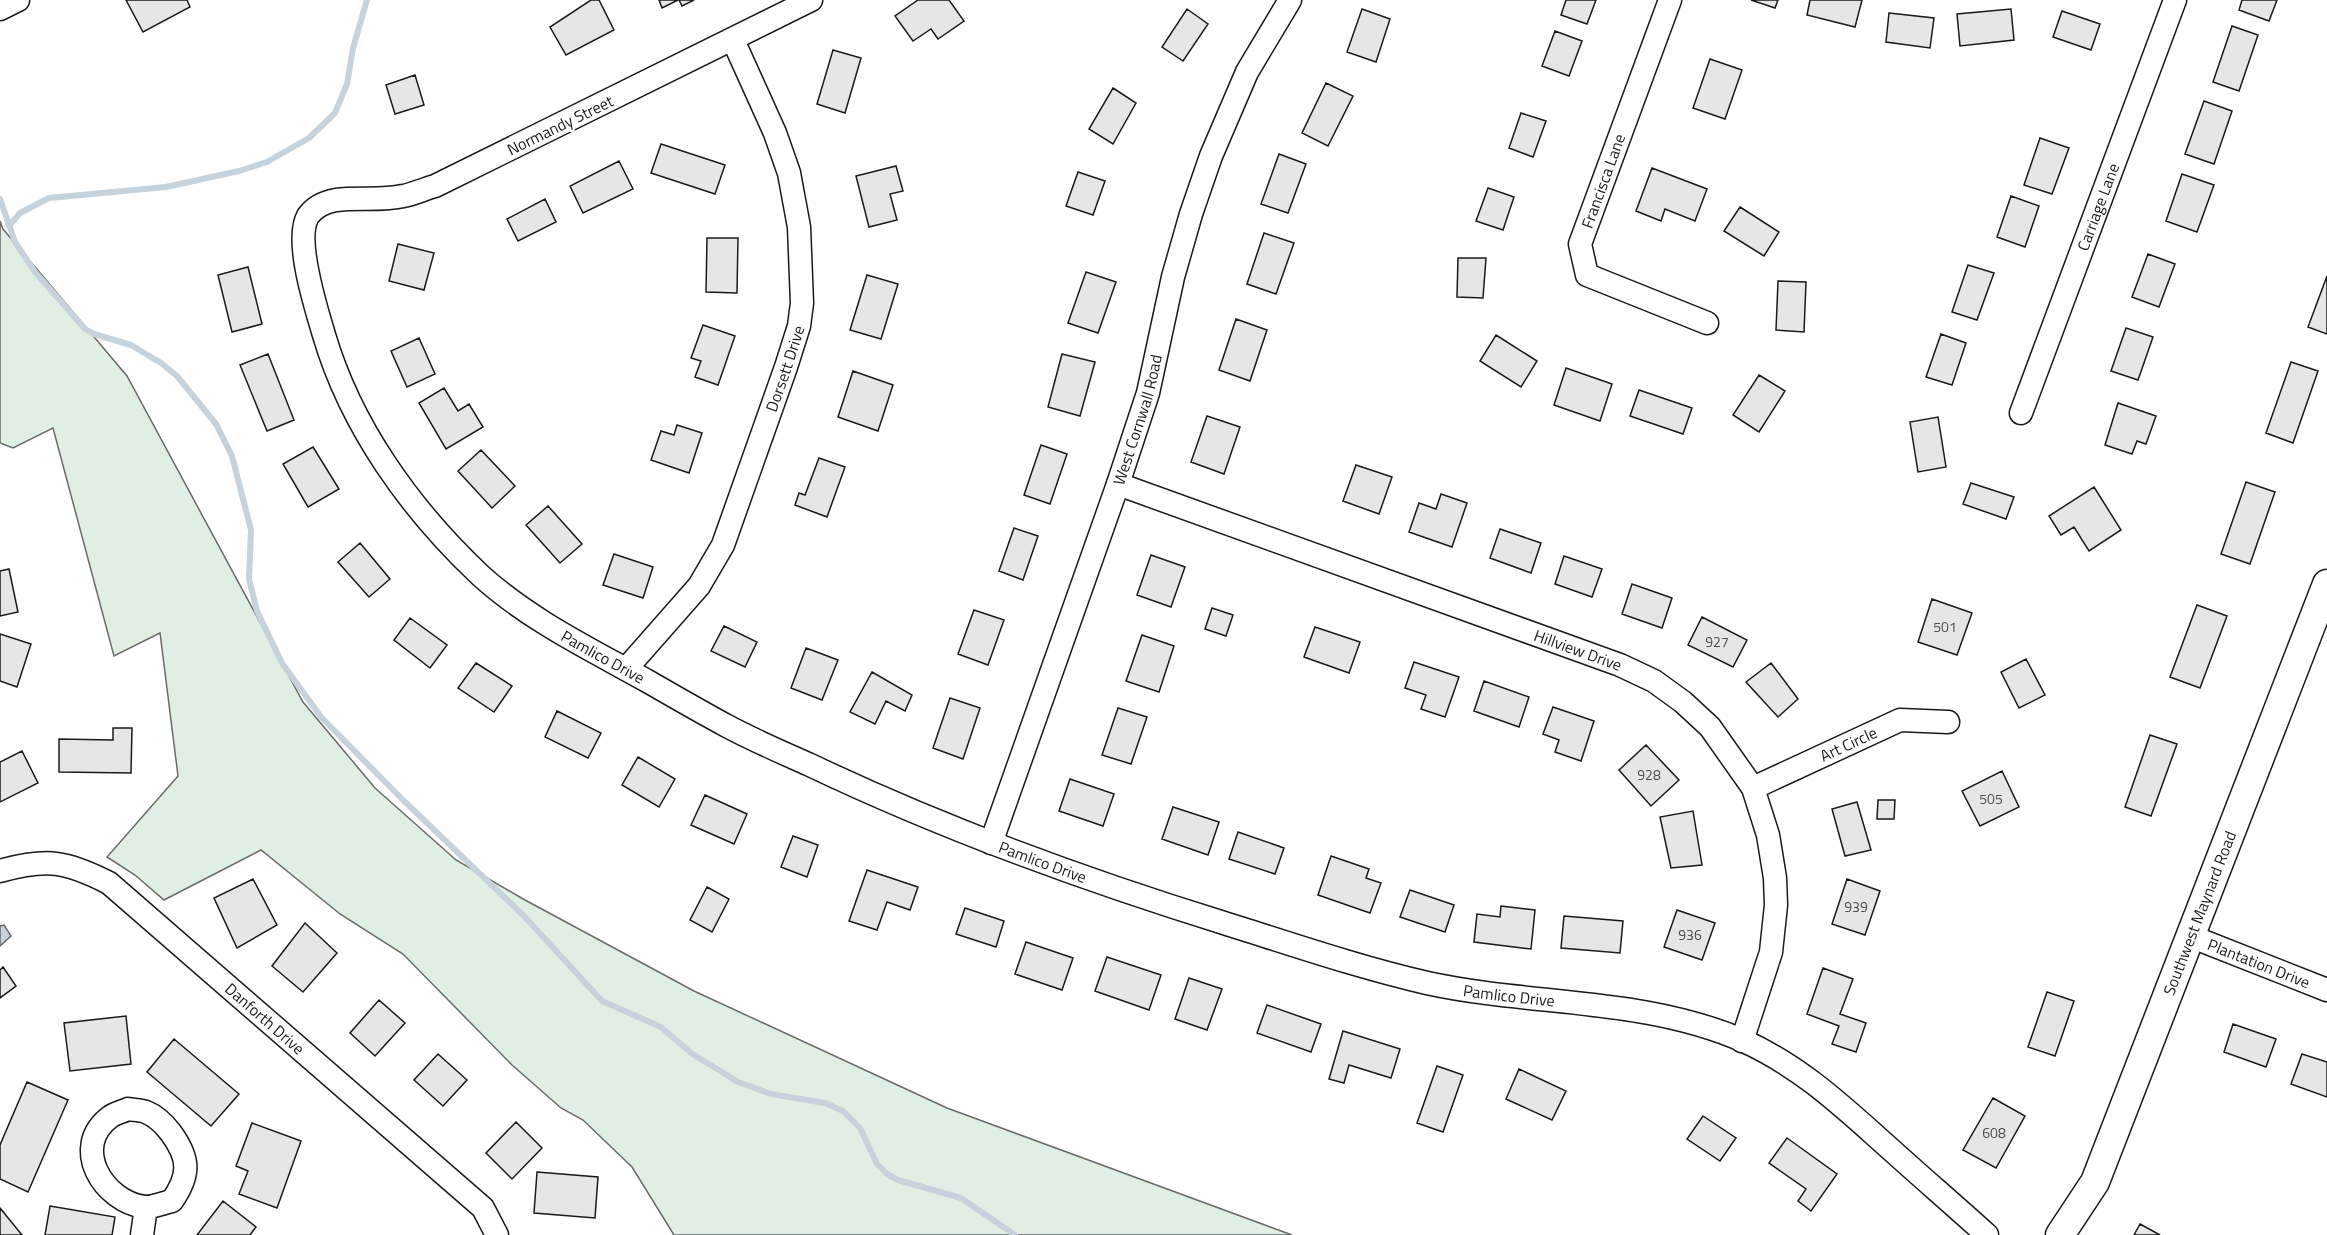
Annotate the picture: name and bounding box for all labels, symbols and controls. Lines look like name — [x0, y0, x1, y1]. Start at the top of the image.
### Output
street label: Normandy Street — [503, 89, 618, 161]
street label: Francisca Lane — [1575, 130, 1631, 232]
street label: Carriage Lane — [2071, 160, 2125, 254]
street label: Dorsett Drive — [759, 322, 810, 415]
street label: West Cornwall Road — [1106, 352, 1168, 488]
house number: 501 — [1933, 616, 1957, 637]
street label: Hillview Drive — [1531, 623, 1625, 677]
street label: Pamlico Drive — [557, 624, 649, 689]
house number: 927 — [1705, 631, 1729, 652]
street label: Art Circle — [1816, 720, 1881, 768]
house number: 928 — [1637, 764, 1661, 785]
house number: 505 — [1979, 788, 2003, 809]
street label: Southwest Maynard Road — [2157, 827, 2242, 999]
street label: Pamlico Drive — [995, 835, 1090, 889]
house number: 939 — [1844, 896, 1868, 917]
house number: 936 — [1678, 924, 1702, 945]
street label: Plantation Drive — [2204, 932, 2314, 994]
street label: Danforth Drive — [220, 977, 310, 1060]
street label: Pamlico Drive — [1462, 978, 1556, 1013]
house number: 608 — [1982, 1122, 2006, 1143]

